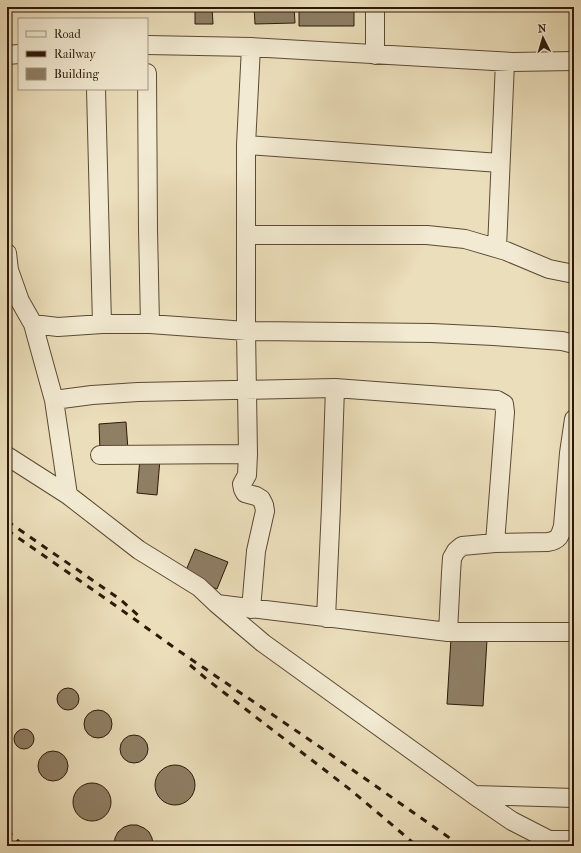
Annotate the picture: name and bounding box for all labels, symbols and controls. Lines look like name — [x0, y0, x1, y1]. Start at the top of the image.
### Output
legend — [18, 18, 148, 90]
north arrow — [523, 18, 563, 58]
text: N — [537, 22, 548, 35]
text: Road — [54, 27, 81, 41]
text: Railway — [54, 47, 96, 61]
text: Building — [54, 67, 99, 81]

